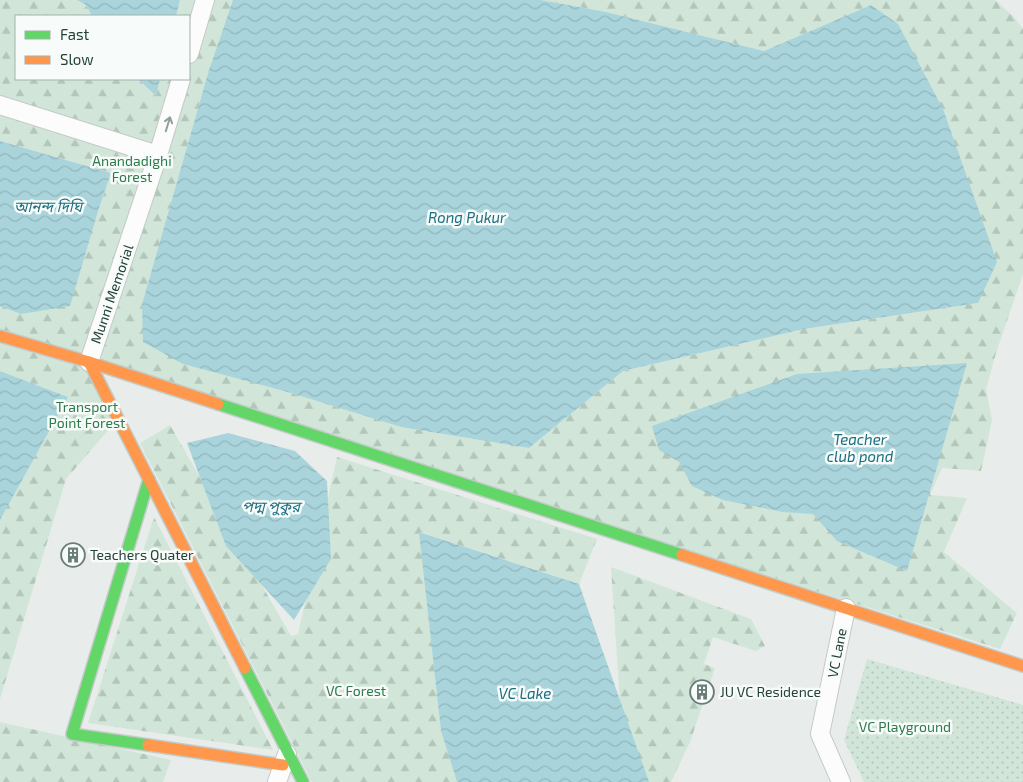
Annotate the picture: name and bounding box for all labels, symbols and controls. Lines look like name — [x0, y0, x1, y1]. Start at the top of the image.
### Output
legend — [15, 15, 190, 80]
text: Fast — [60, 25, 90, 43]
text: Slow — [60, 50, 94, 68]
one-way arrow — [163, 116, 173, 132]
park label: Anandadighi Forest — [92, 152, 172, 185]
water label: আনন্দ দিঘি — [14, 197, 85, 215]
water label: Rong Pukur — [428, 208, 507, 226]
street label: Munni Memorial — [87, 241, 137, 346]
park label: Transport Point Forest — [49, 398, 125, 431]
water label: Teacher club pond — [827, 430, 894, 465]
water label: পদ্ম পুকুর — [242, 497, 303, 516]
building icon: Teachers Quater — [60, 542, 86, 568]
place label: Teachers Quater — [90, 546, 194, 563]
street label: VC Lane — [823, 627, 850, 679]
building icon: JU VC Residence — [689, 679, 715, 705]
park label: VC Forest — [326, 682, 386, 699]
place label: JU VC Residence — [720, 683, 821, 700]
water label: VC Lake — [499, 684, 551, 702]
park label: VC Playground — [859, 718, 951, 735]

